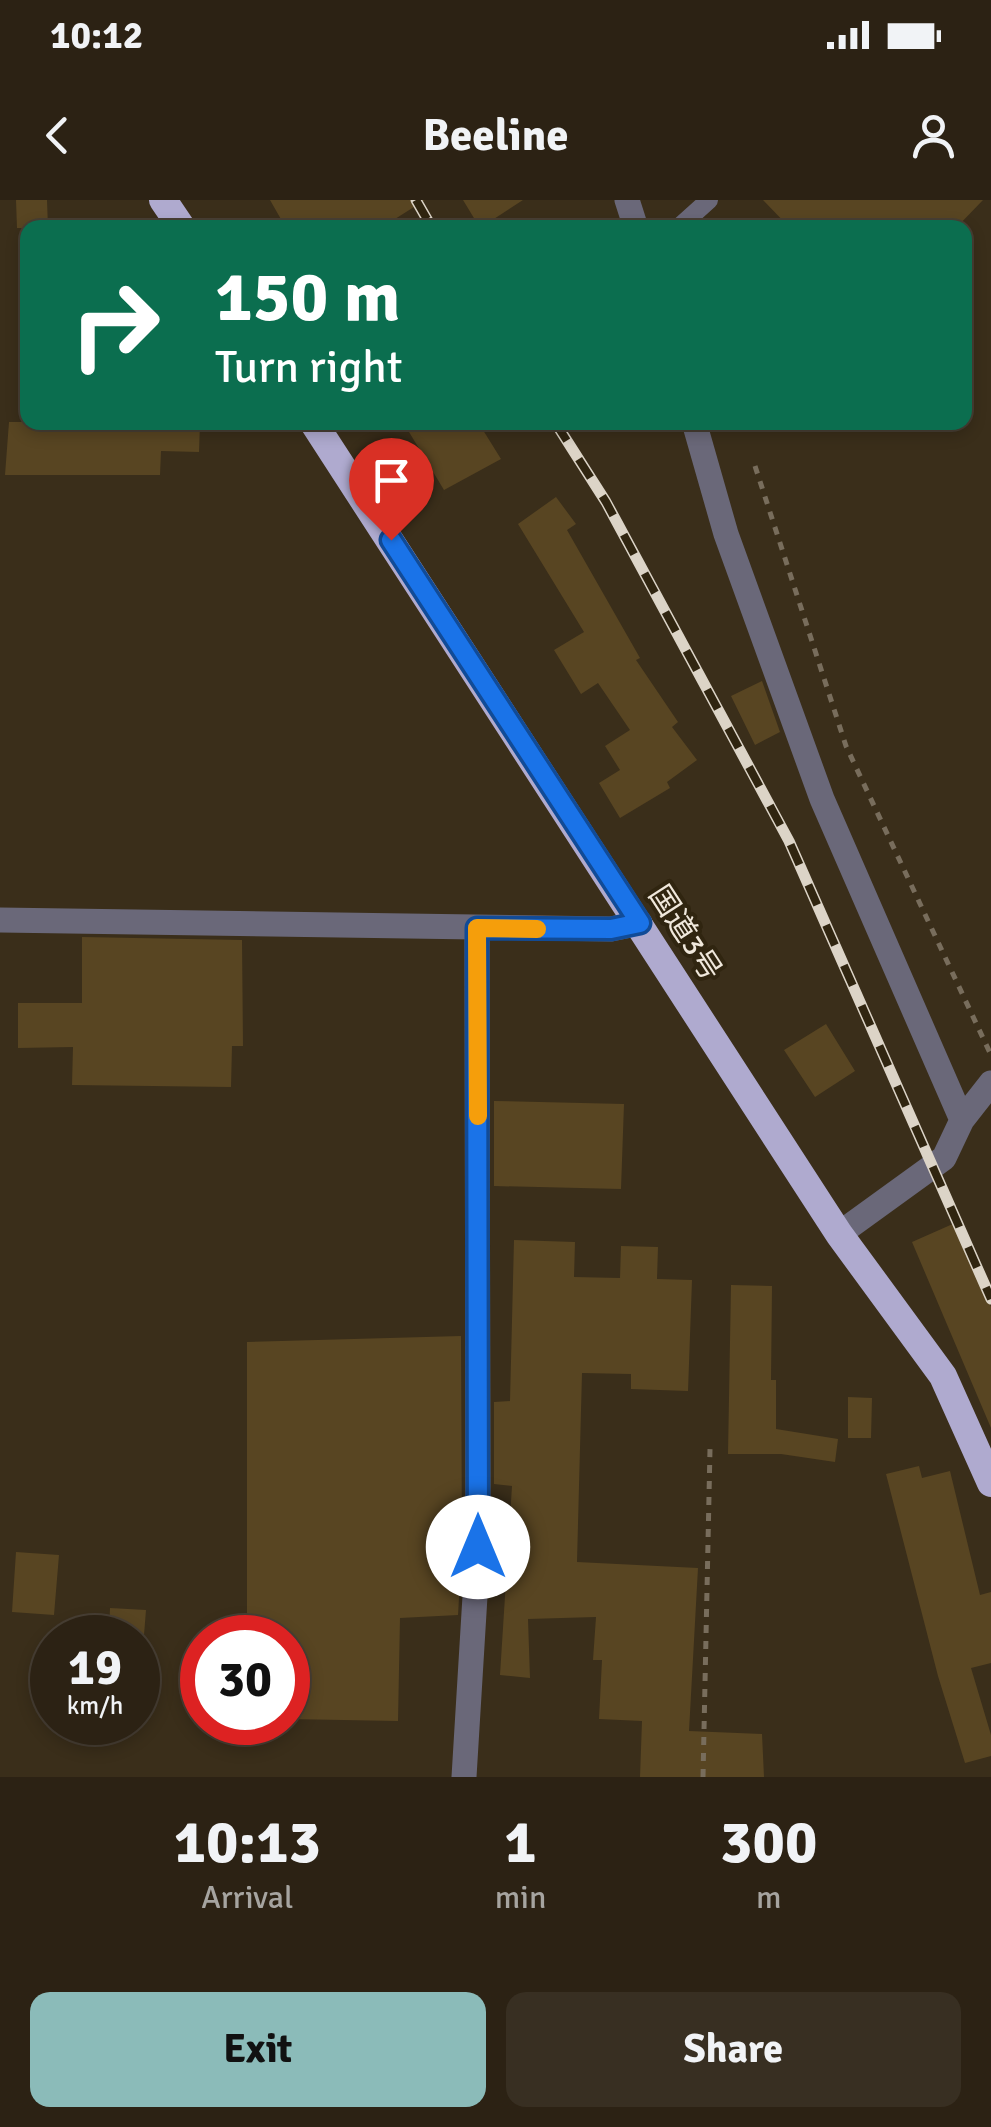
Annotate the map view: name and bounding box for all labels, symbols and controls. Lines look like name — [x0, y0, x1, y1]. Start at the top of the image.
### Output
text: 10:12 — [50, 12, 143, 59]
icon: back — [30, 108, 85, 163]
text: Beeline — [422, 108, 569, 163]
icon: person — [906, 108, 961, 163]
text: 150 m — [215, 254, 400, 340]
icon: right — [50, 260, 180, 390]
text: Turn right — [215, 340, 403, 395]
pin — [349, 438, 434, 541]
icon: arrive — [364, 453, 419, 508]
street label: 国道3号 — [641, 878, 729, 988]
position arrow — [426, 1495, 530, 1599]
speed limit sign: 30 — [180, 1615, 310, 1745]
text: 19 — [68, 1637, 122, 1699]
text: km/h — [67, 1690, 123, 1721]
text: 10:13 — [174, 1806, 321, 1880]
text: 1 — [504, 1806, 537, 1880]
text: 300 — [720, 1806, 817, 1880]
text: Arrival — [201, 1878, 293, 1917]
text: min — [495, 1878, 546, 1917]
text: m — [756, 1878, 781, 1917]
button: Exit — [30, 1992, 486, 2107]
button: Share — [506, 1992, 961, 2107]

